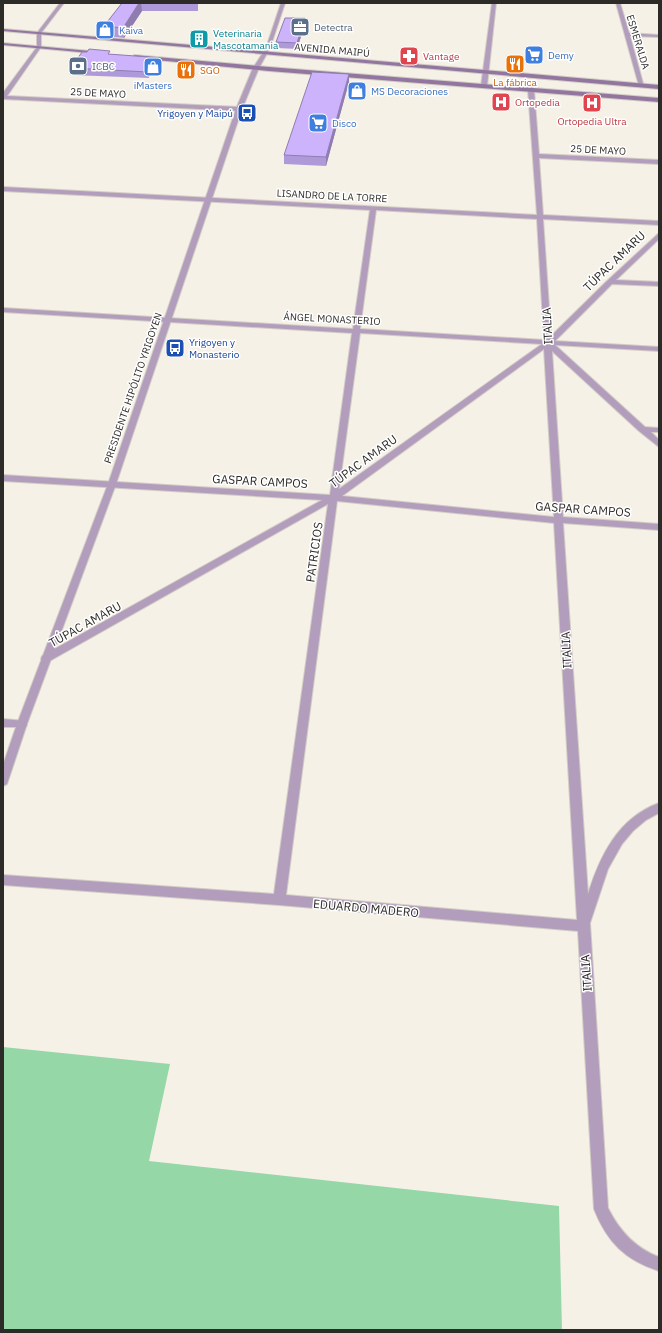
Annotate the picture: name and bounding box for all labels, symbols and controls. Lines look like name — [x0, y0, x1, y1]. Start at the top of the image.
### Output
street label: ESMERALDA — [624, 13, 653, 71]
office icon: Detectra — [289, 16, 311, 38]
shop icon: Kaiva — [94, 19, 116, 41]
place label: Detectra — [314, 21, 353, 34]
place label: Kaiva — [119, 24, 144, 37]
place label: Veterinaria Mascotamania — [213, 27, 279, 52]
building icon: Veterinaria Mascotamania — [188, 28, 210, 50]
street label: AVENIDA MAIPÚ — [294, 40, 370, 60]
supermarket icon: Demy — [523, 44, 545, 66]
pharmacy icon: Vantage — [398, 45, 420, 67]
place label: Demy — [548, 49, 574, 62]
place label: Vantage — [423, 50, 460, 63]
restaurant icon: La fábrica — [504, 53, 526, 75]
bank icon: ICBC — [67, 55, 89, 77]
shop icon: iMasters — [142, 56, 164, 78]
restaurant icon: SGO — [175, 59, 197, 81]
place label: ICBC — [92, 60, 115, 73]
place label: SGO — [200, 64, 220, 77]
place label: La fábrica — [493, 76, 537, 89]
place label: iMasters — [134, 79, 172, 92]
shop icon: MS Decoraciones — [346, 80, 368, 102]
street label: 25 DE MAYO — [70, 85, 126, 101]
place label: MS Decoraciones — [371, 85, 448, 98]
hospital icon: Ortopedia — [490, 91, 512, 113]
hospital icon: Ortopedia Ultra — [581, 92, 603, 114]
place label: Ortopedia — [515, 96, 560, 109]
bus stop icon: Yrigoyen y Maipú — [236, 102, 258, 124]
place label: Yrigoyen y Maipú — [157, 107, 233, 120]
supermarket icon: Disco — [307, 112, 329, 134]
place label: Ortopedia Ultra — [557, 115, 627, 128]
place label: Disco — [332, 117, 357, 130]
street label: 25 DE MAYO — [570, 142, 626, 158]
street label: LISANDRO DE LA TORRE — [276, 187, 388, 205]
street label: TÚPAC AMARU — [580, 228, 648, 294]
street label: ITALIA — [539, 307, 555, 345]
street label: ÁNGEL MONASTERIO — [283, 310, 381, 328]
street label: PRESIDENTE HIPÓLITO YRIGOYEN — [101, 311, 165, 465]
place label: Yrigoyen y Monasterio — [189, 336, 240, 361]
bus stop icon: Yrigoyen y Monasterio — [164, 337, 186, 359]
street label: TÚPAC AMARU — [326, 431, 400, 491]
street label: GASPAR CAMPOS — [212, 471, 308, 491]
street label: GASPAR CAMPOS — [535, 498, 631, 520]
street label: PATRICIOS — [302, 521, 326, 583]
street label: TÚPAC AMARU — [46, 598, 124, 650]
street label: ITALIA — [558, 631, 574, 669]
street label: EDUARDO MADERO — [312, 896, 420, 920]
street label: ITALIA — [577, 954, 595, 992]

